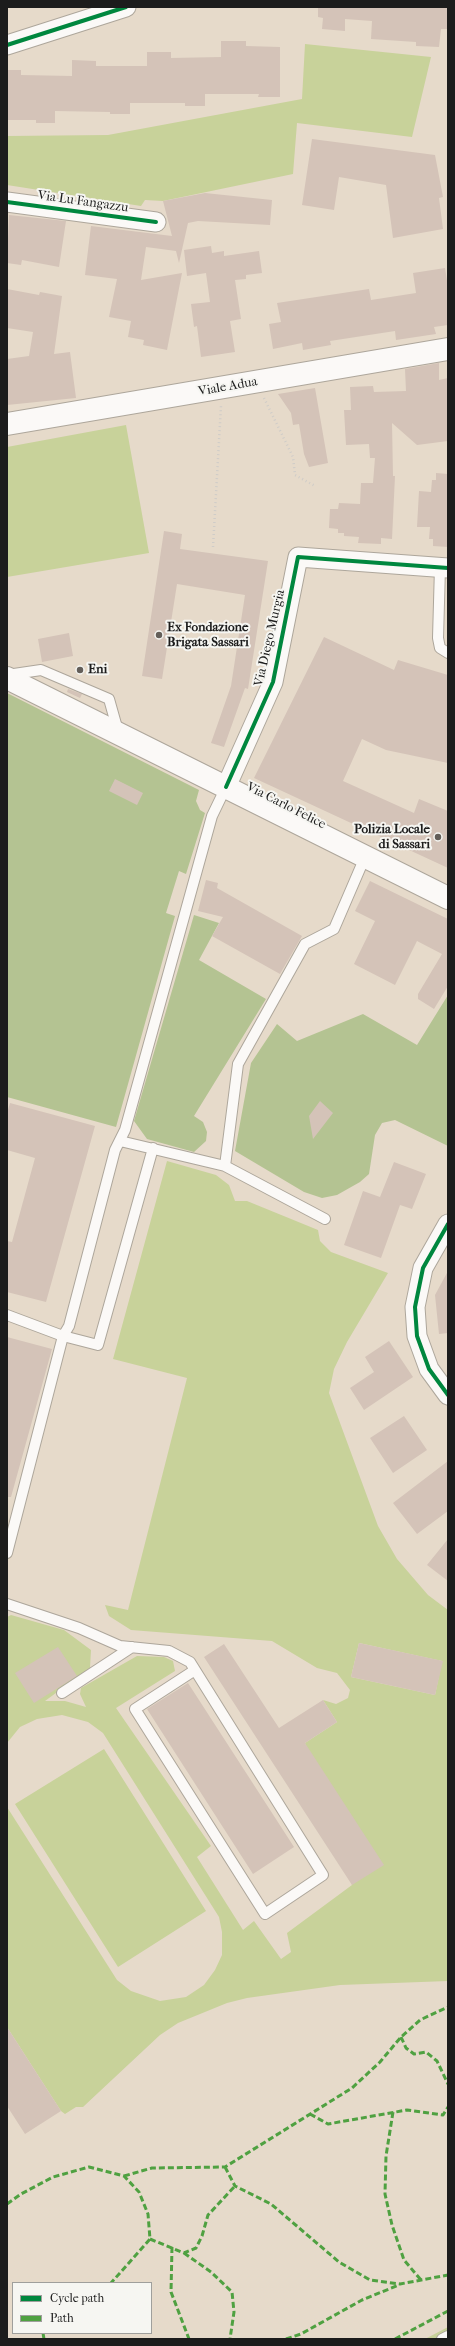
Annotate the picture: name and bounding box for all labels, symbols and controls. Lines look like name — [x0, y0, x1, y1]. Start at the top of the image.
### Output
street label: Via Lu Fangazzu — [37, 188, 129, 216]
street label: Viale Adua — [197, 374, 259, 400]
street label: Via Diego Murgia — [251, 588, 289, 688]
place label: Ex Fondazione Brigata Sassari — [167, 620, 249, 651]
marker: Ex Fondazione Brigata Sassari — [154, 630, 164, 640]
place label: Eni — [88, 662, 107, 678]
marker: Eni — [75, 665, 85, 675]
street label: Via Carlo Felice — [244, 779, 328, 833]
place label: Polizia Locale di Sassari — [354, 822, 430, 853]
marker: Polizia Locale di Sassari — [433, 832, 443, 842]
legend — [12, 2282, 152, 2334]
text: Cycle path — [50, 2291, 104, 2305]
text: Path — [50, 2311, 74, 2325]

